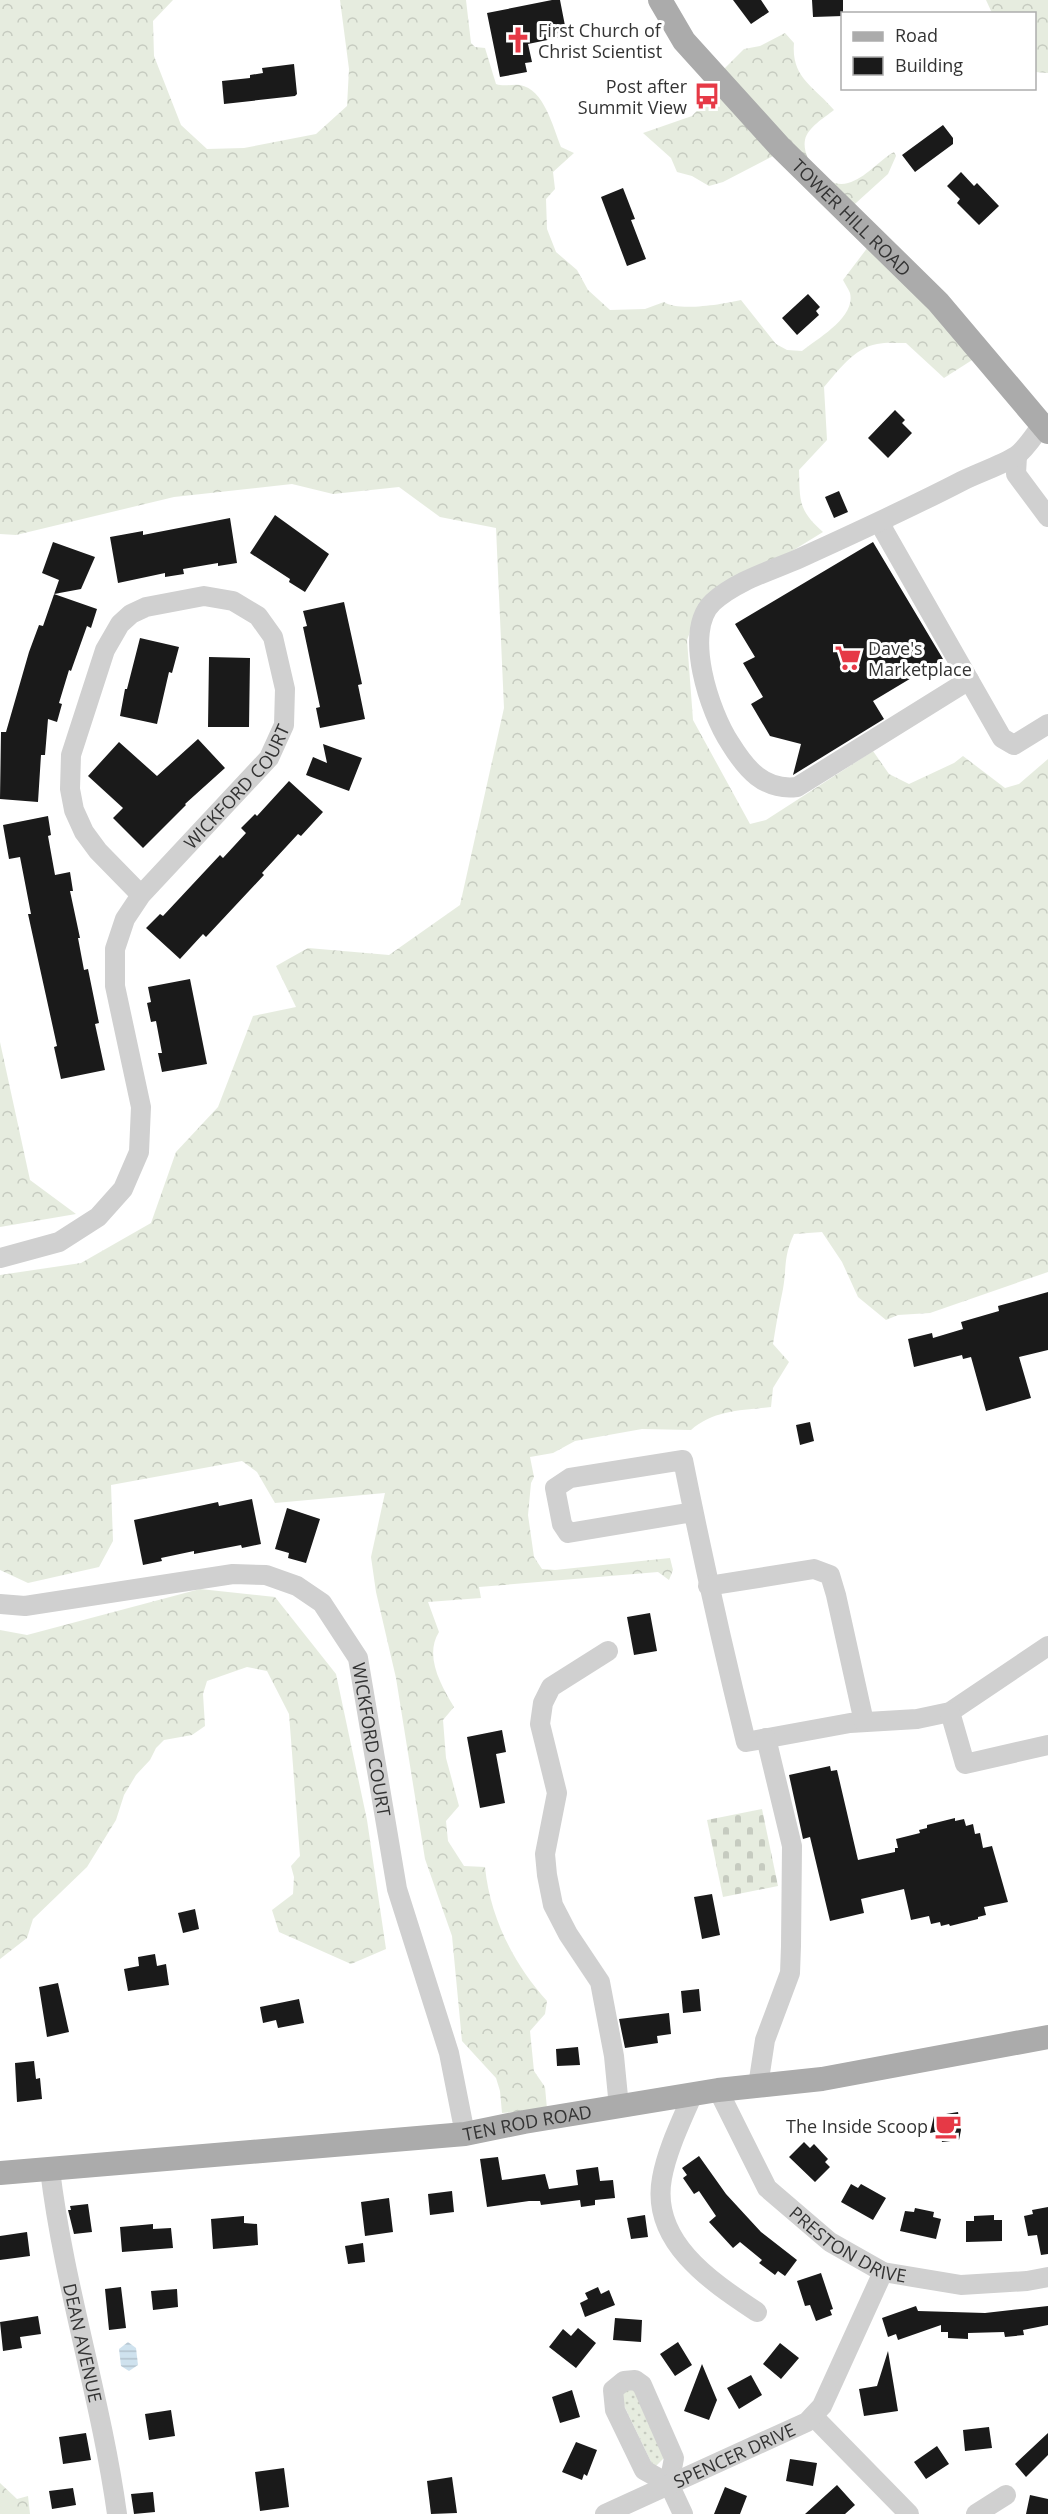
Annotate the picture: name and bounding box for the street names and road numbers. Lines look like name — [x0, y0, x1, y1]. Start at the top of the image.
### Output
street label: TOWER HILL ROAD — [787, 154, 916, 281]
street label: WICKFORD COURT — [178, 720, 295, 854]
street label: WICKFORD COURT — [347, 1661, 397, 1818]
street label: TEN ROD ROAD — [461, 2099, 594, 2146]
street label: PRESTON DRIVE — [785, 2201, 908, 2288]
street label: DEAN AVENUE — [58, 2281, 108, 2405]
street label: SPENCER DRIVE — [669, 2417, 799, 2493]

